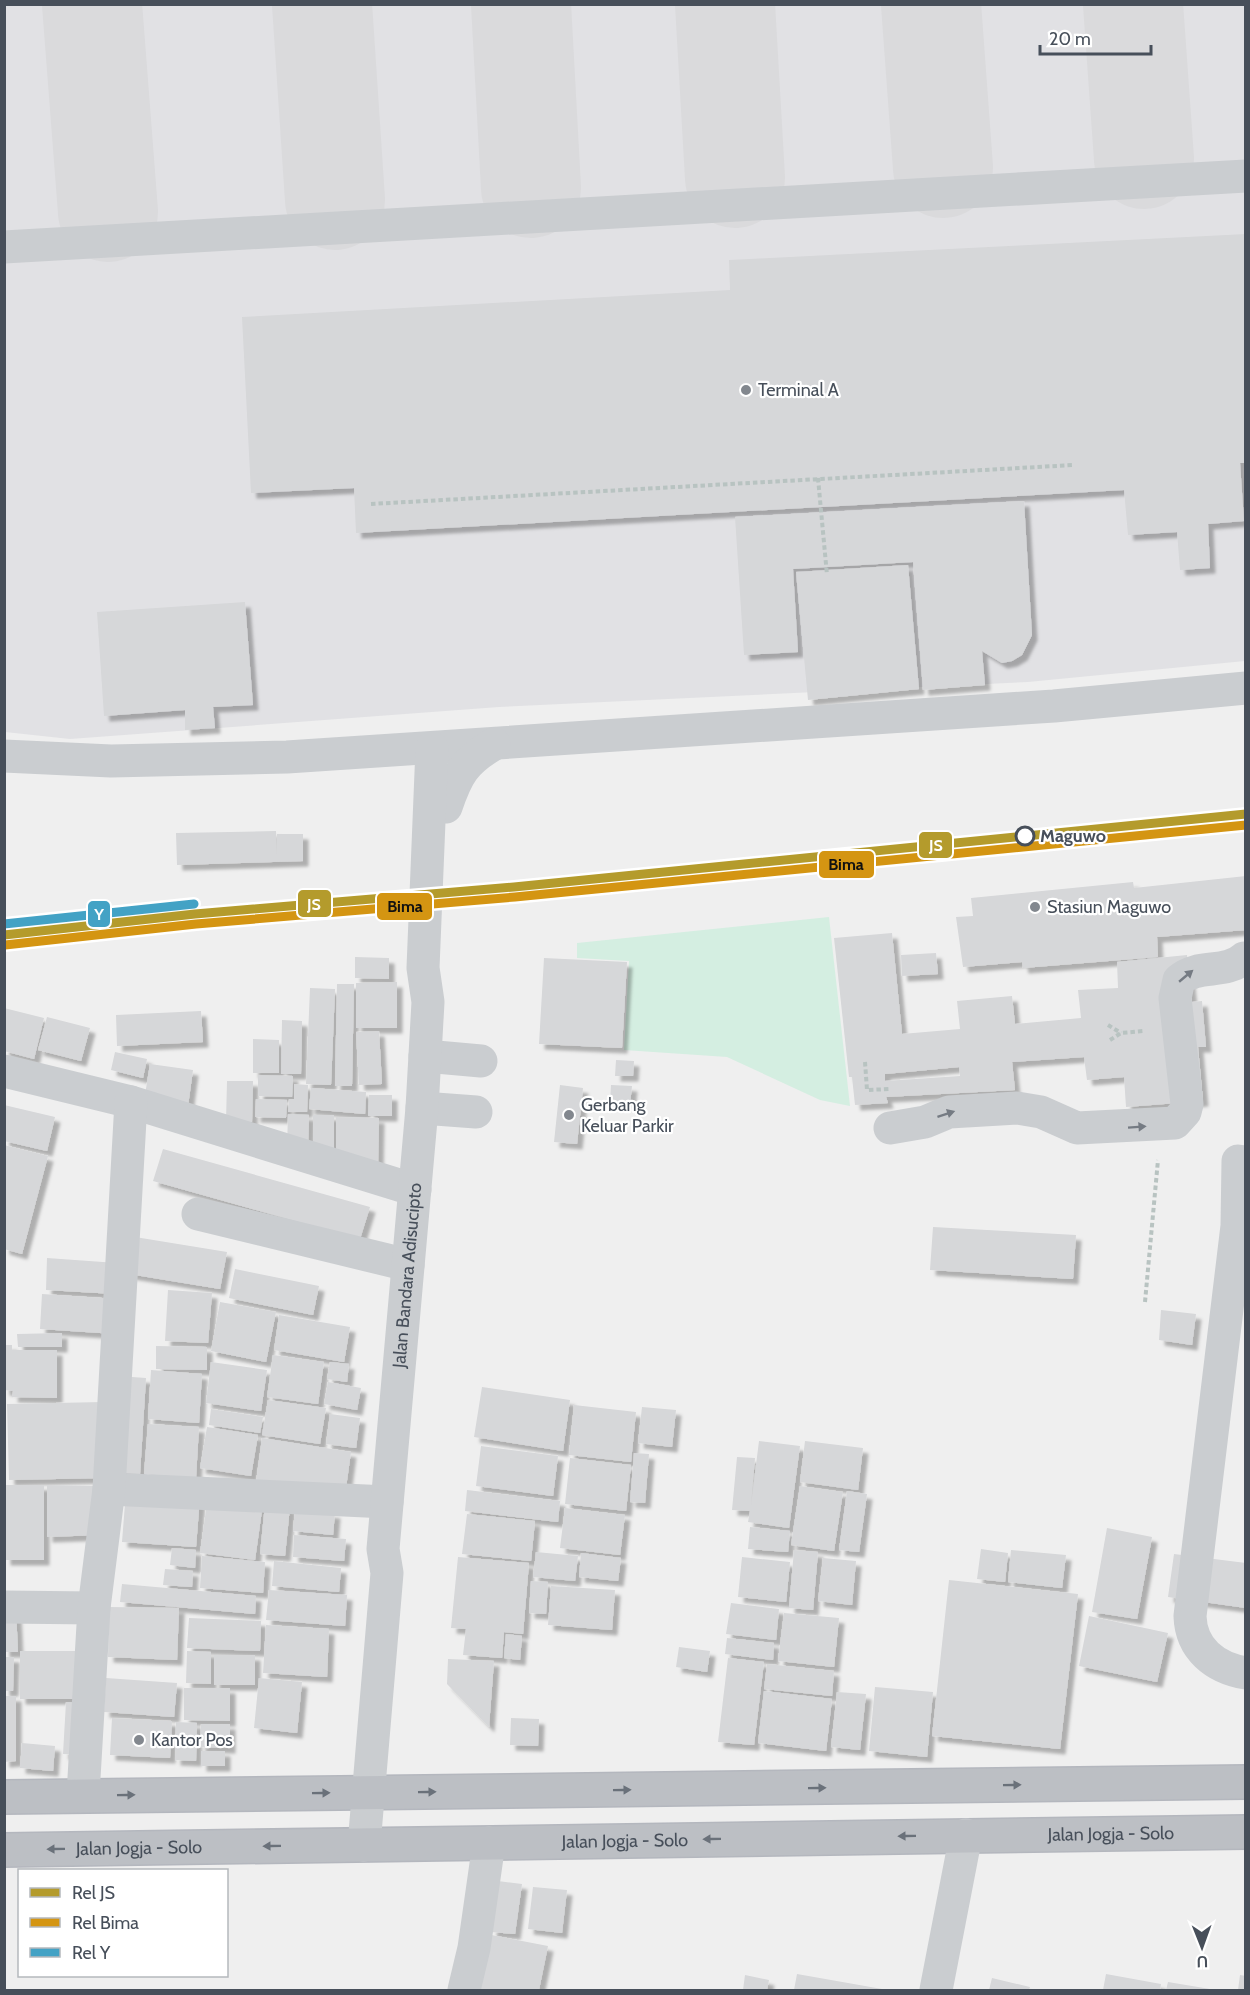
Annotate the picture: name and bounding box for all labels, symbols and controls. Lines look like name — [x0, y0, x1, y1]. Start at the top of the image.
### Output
scale bar — [1040, 18, 1151, 56]
text: 20 m — [1049, 28, 1091, 50]
place label: Terminal A — [758, 379, 839, 401]
marker: Terminal A — [739, 383, 753, 397]
place label: Maguwo — [1040, 825, 1106, 847]
marker: Maguwo — [1015, 826, 1035, 846]
line badge: JS — [918, 831, 953, 859]
text: JS — [928, 836, 943, 855]
line badge: Bima — [818, 850, 875, 879]
text: Bima — [828, 855, 864, 874]
line badge: JS — [297, 889, 332, 918]
line badge: Bima — [376, 892, 433, 921]
text: JS — [306, 895, 321, 914]
place label: Stasiun Maguwo — [1047, 896, 1171, 918]
text: Bima — [387, 897, 423, 916]
line badge: Y — [87, 900, 111, 928]
marker: Stasiun Maguwo — [1028, 900, 1042, 914]
text: Y — [93, 905, 104, 924]
one-way arrow — [1178, 970, 1194, 983]
place label: Gerbang Keluar Parkir — [581, 1094, 674, 1137]
marker: Gerbang Keluar Parkir — [562, 1108, 576, 1122]
one-way arrow — [938, 1109, 956, 1118]
one-way arrow — [1127, 1122, 1146, 1132]
street label: Jalan Bandara Adisucipto — [388, 1182, 426, 1370]
place label: Kantor Pos — [151, 1729, 233, 1751]
marker: Kantor Pos — [132, 1733, 146, 1747]
one-way arrow — [1002, 1780, 1021, 1790]
one-way arrow — [807, 1783, 826, 1792]
one-way arrow — [612, 1785, 631, 1795]
one-way arrow — [417, 1787, 436, 1797]
one-way arrow — [311, 1788, 330, 1798]
one-way arrow — [116, 1790, 135, 1799]
street label: Jalan Jogja - Solo — [1047, 1822, 1174, 1846]
street label: Jalan Jogja - Solo — [561, 1829, 688, 1853]
one-way arrow — [898, 1831, 917, 1841]
one-way arrow — [703, 1834, 722, 1844]
street label: Jalan Jogja - Solo — [75, 1836, 202, 1860]
one-way arrow — [263, 1841, 282, 1851]
one-way arrow — [47, 1845, 66, 1854]
legend — [18, 1869, 228, 1977]
text: Rel JS — [72, 1882, 115, 1904]
text: Rel Bima — [72, 1912, 139, 1934]
north arrow — [1172, 1917, 1232, 1977]
text: Rel Y — [72, 1942, 111, 1964]
text: U — [1196, 1952, 1208, 1971]

